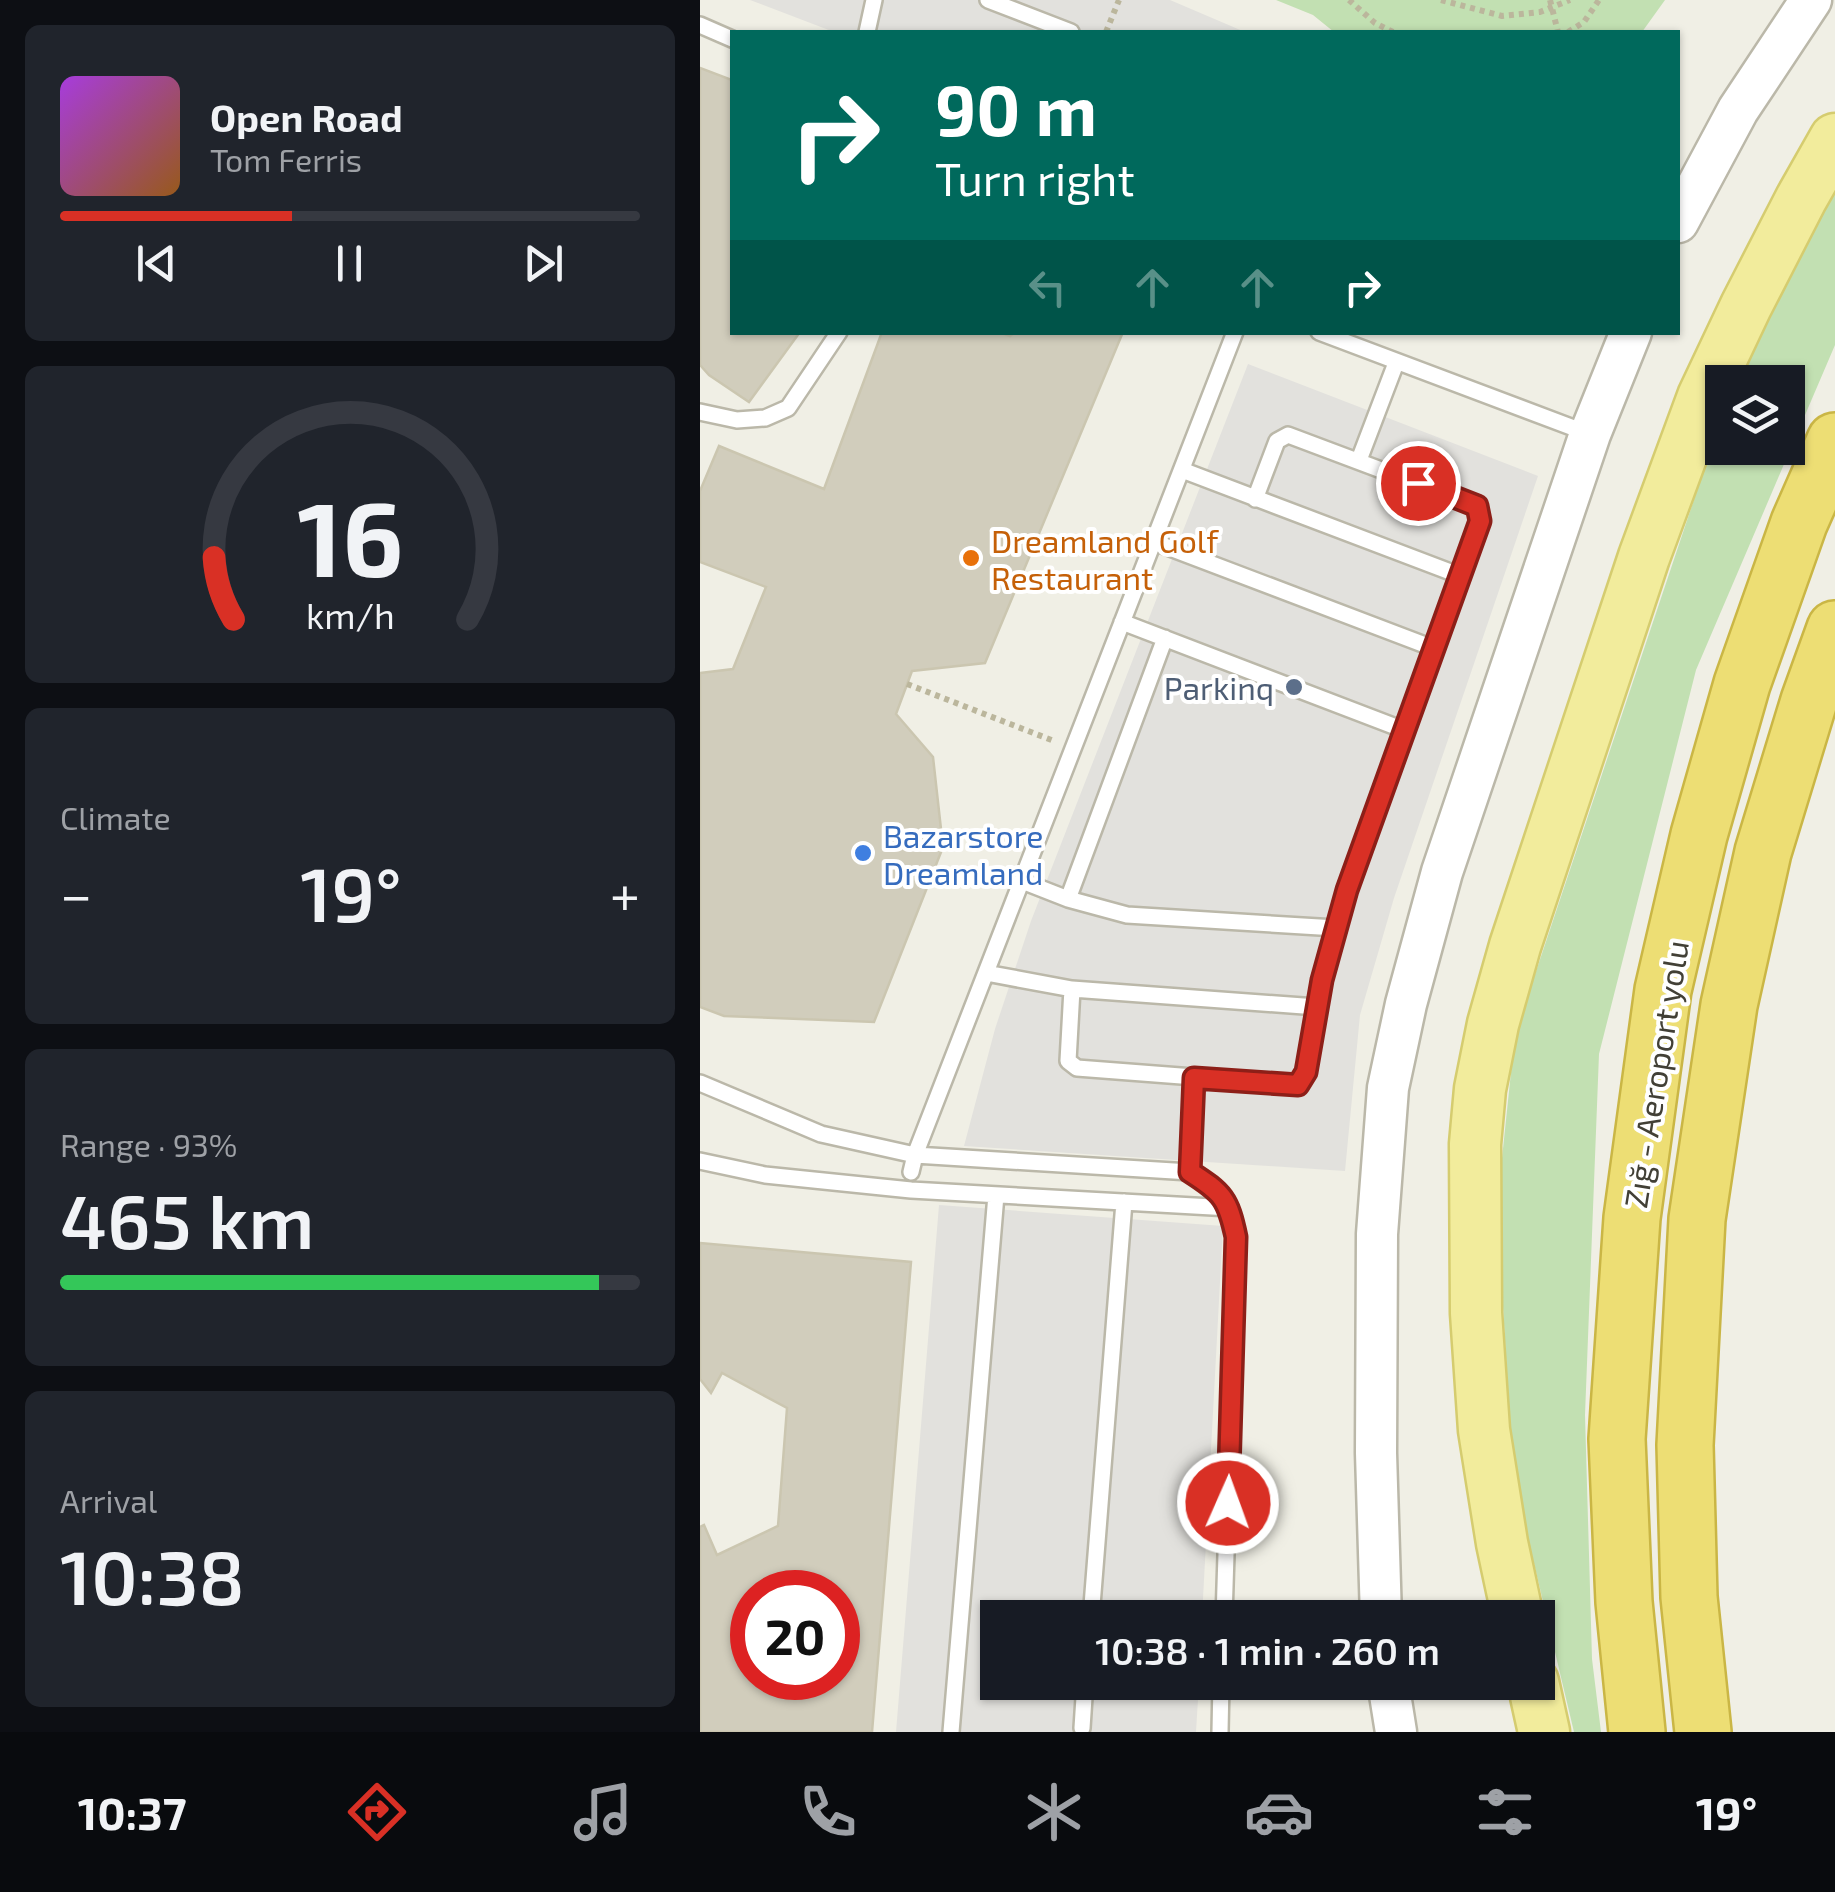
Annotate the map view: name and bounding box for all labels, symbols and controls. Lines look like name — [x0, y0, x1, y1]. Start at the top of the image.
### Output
text: 90 m — [935, 66, 1097, 150]
icon: right — [770, 70, 900, 200]
text: Open Road — [210, 94, 403, 140]
text: Tom Ferris — [210, 140, 362, 178]
text: Turn right — [935, 151, 1135, 205]
icon: previous — [129, 236, 184, 291]
icon: pause — [322, 236, 377, 291]
icon: next — [516, 236, 571, 291]
icon: left — [1020, 260, 1075, 315]
icon: ahead — [1125, 260, 1180, 315]
icon: ahead — [1230, 260, 1285, 315]
icon: right — [1335, 260, 1390, 315]
map controls — [1705, 365, 1805, 465]
button: layers — [1705, 365, 1805, 465]
pin — [1376, 441, 1461, 526]
icon: arrive — [1391, 456, 1446, 511]
text: 16 — [297, 473, 403, 598]
place label: Dreamland Golf Restaurant — [991, 521, 1219, 596]
marker: Dreamland Golf Restaurant — [960, 547, 982, 569]
text: km/h — [306, 593, 394, 636]
place label: Parkinq — [1164, 668, 1274, 706]
marker: Parkinq — [1283, 676, 1305, 698]
text: Climate — [60, 798, 171, 836]
place label: Bazarstore Dreamland — [883, 816, 1043, 891]
marker: Bazarstore Dreamland — [852, 842, 874, 864]
text: 19° — [300, 847, 402, 937]
text: − — [60, 860, 92, 926]
text: + — [610, 860, 640, 926]
street label: Zığ - Aeroport yolu — [1615, 938, 1695, 1210]
text: Range · 93% — [60, 1125, 237, 1163]
text: 465 km — [60, 1174, 314, 1264]
position arrow — [1176, 1451, 1280, 1555]
text: Arrival — [60, 1481, 157, 1519]
text: 10:38 — [60, 1530, 245, 1620]
speed limit sign: 20 — [730, 1570, 860, 1700]
text: 10:38 · 1 min · 260 m — [1095, 1627, 1440, 1673]
icon: directions — [342, 1777, 412, 1847]
icon: music — [568, 1777, 638, 1847]
icon: phone — [793, 1777, 863, 1847]
icon: climate — [1019, 1777, 1089, 1847]
icon: car — [1244, 1777, 1314, 1847]
icon: filters — [1470, 1777, 1540, 1847]
text: 10:37 — [78, 1785, 186, 1839]
text: 19° — [1696, 1785, 1757, 1839]

